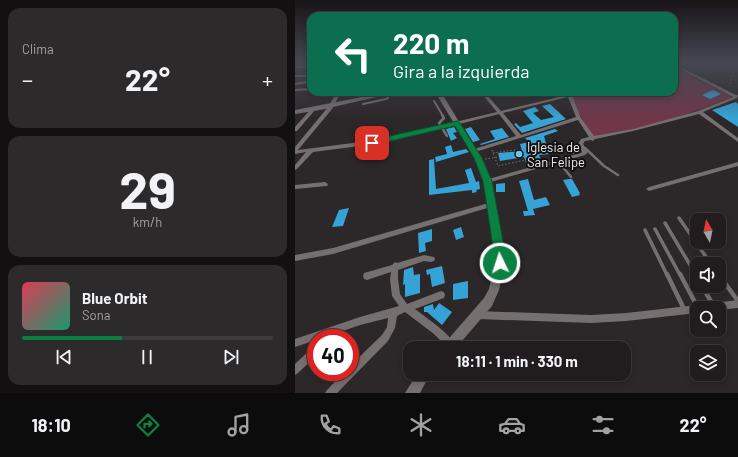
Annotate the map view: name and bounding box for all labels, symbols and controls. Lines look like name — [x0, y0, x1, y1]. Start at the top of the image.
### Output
text: 220 m — [393, 26, 469, 60]
icon: left — [327, 28, 379, 80]
text: Clima — [22, 41, 54, 57]
text: Gira a la izquierda — [393, 60, 530, 82]
text: 22° — [125, 61, 170, 97]
text: − — [22, 66, 33, 92]
text: + — [262, 66, 273, 92]
pin — [355, 126, 389, 160]
icon: arrive — [361, 132, 383, 154]
place label: Iglesia de San Felipe — [527, 139, 585, 170]
marker: Iglesia de San Felipe — [514, 149, 524, 159]
text: 29 — [119, 157, 176, 219]
north arrow — [690, 213, 726, 249]
map controls — [690, 213, 726, 381]
text: km/h — [133, 214, 162, 230]
position arrow — [479, 242, 521, 284]
button: sound — [690, 257, 726, 293]
text: Blue Orbit — [82, 289, 147, 307]
button: search — [690, 301, 726, 337]
text: Sona — [82, 307, 110, 323]
speed limit sign: 40 — [307, 329, 359, 381]
button: layers — [690, 345, 726, 381]
icon: previous — [53, 346, 75, 368]
icon: pause — [136, 346, 158, 368]
icon: next — [220, 346, 242, 368]
text: 18:11 · 1 min · 330 m — [456, 352, 578, 370]
icon: directions — [134, 411, 162, 439]
icon: music — [225, 411, 253, 439]
icon: phone — [316, 411, 344, 439]
icon: climate — [407, 411, 435, 439]
icon: car — [498, 411, 526, 439]
icon: filters — [589, 411, 617, 439]
text: 18:10 — [31, 414, 71, 436]
text: 22° — [680, 414, 707, 436]

